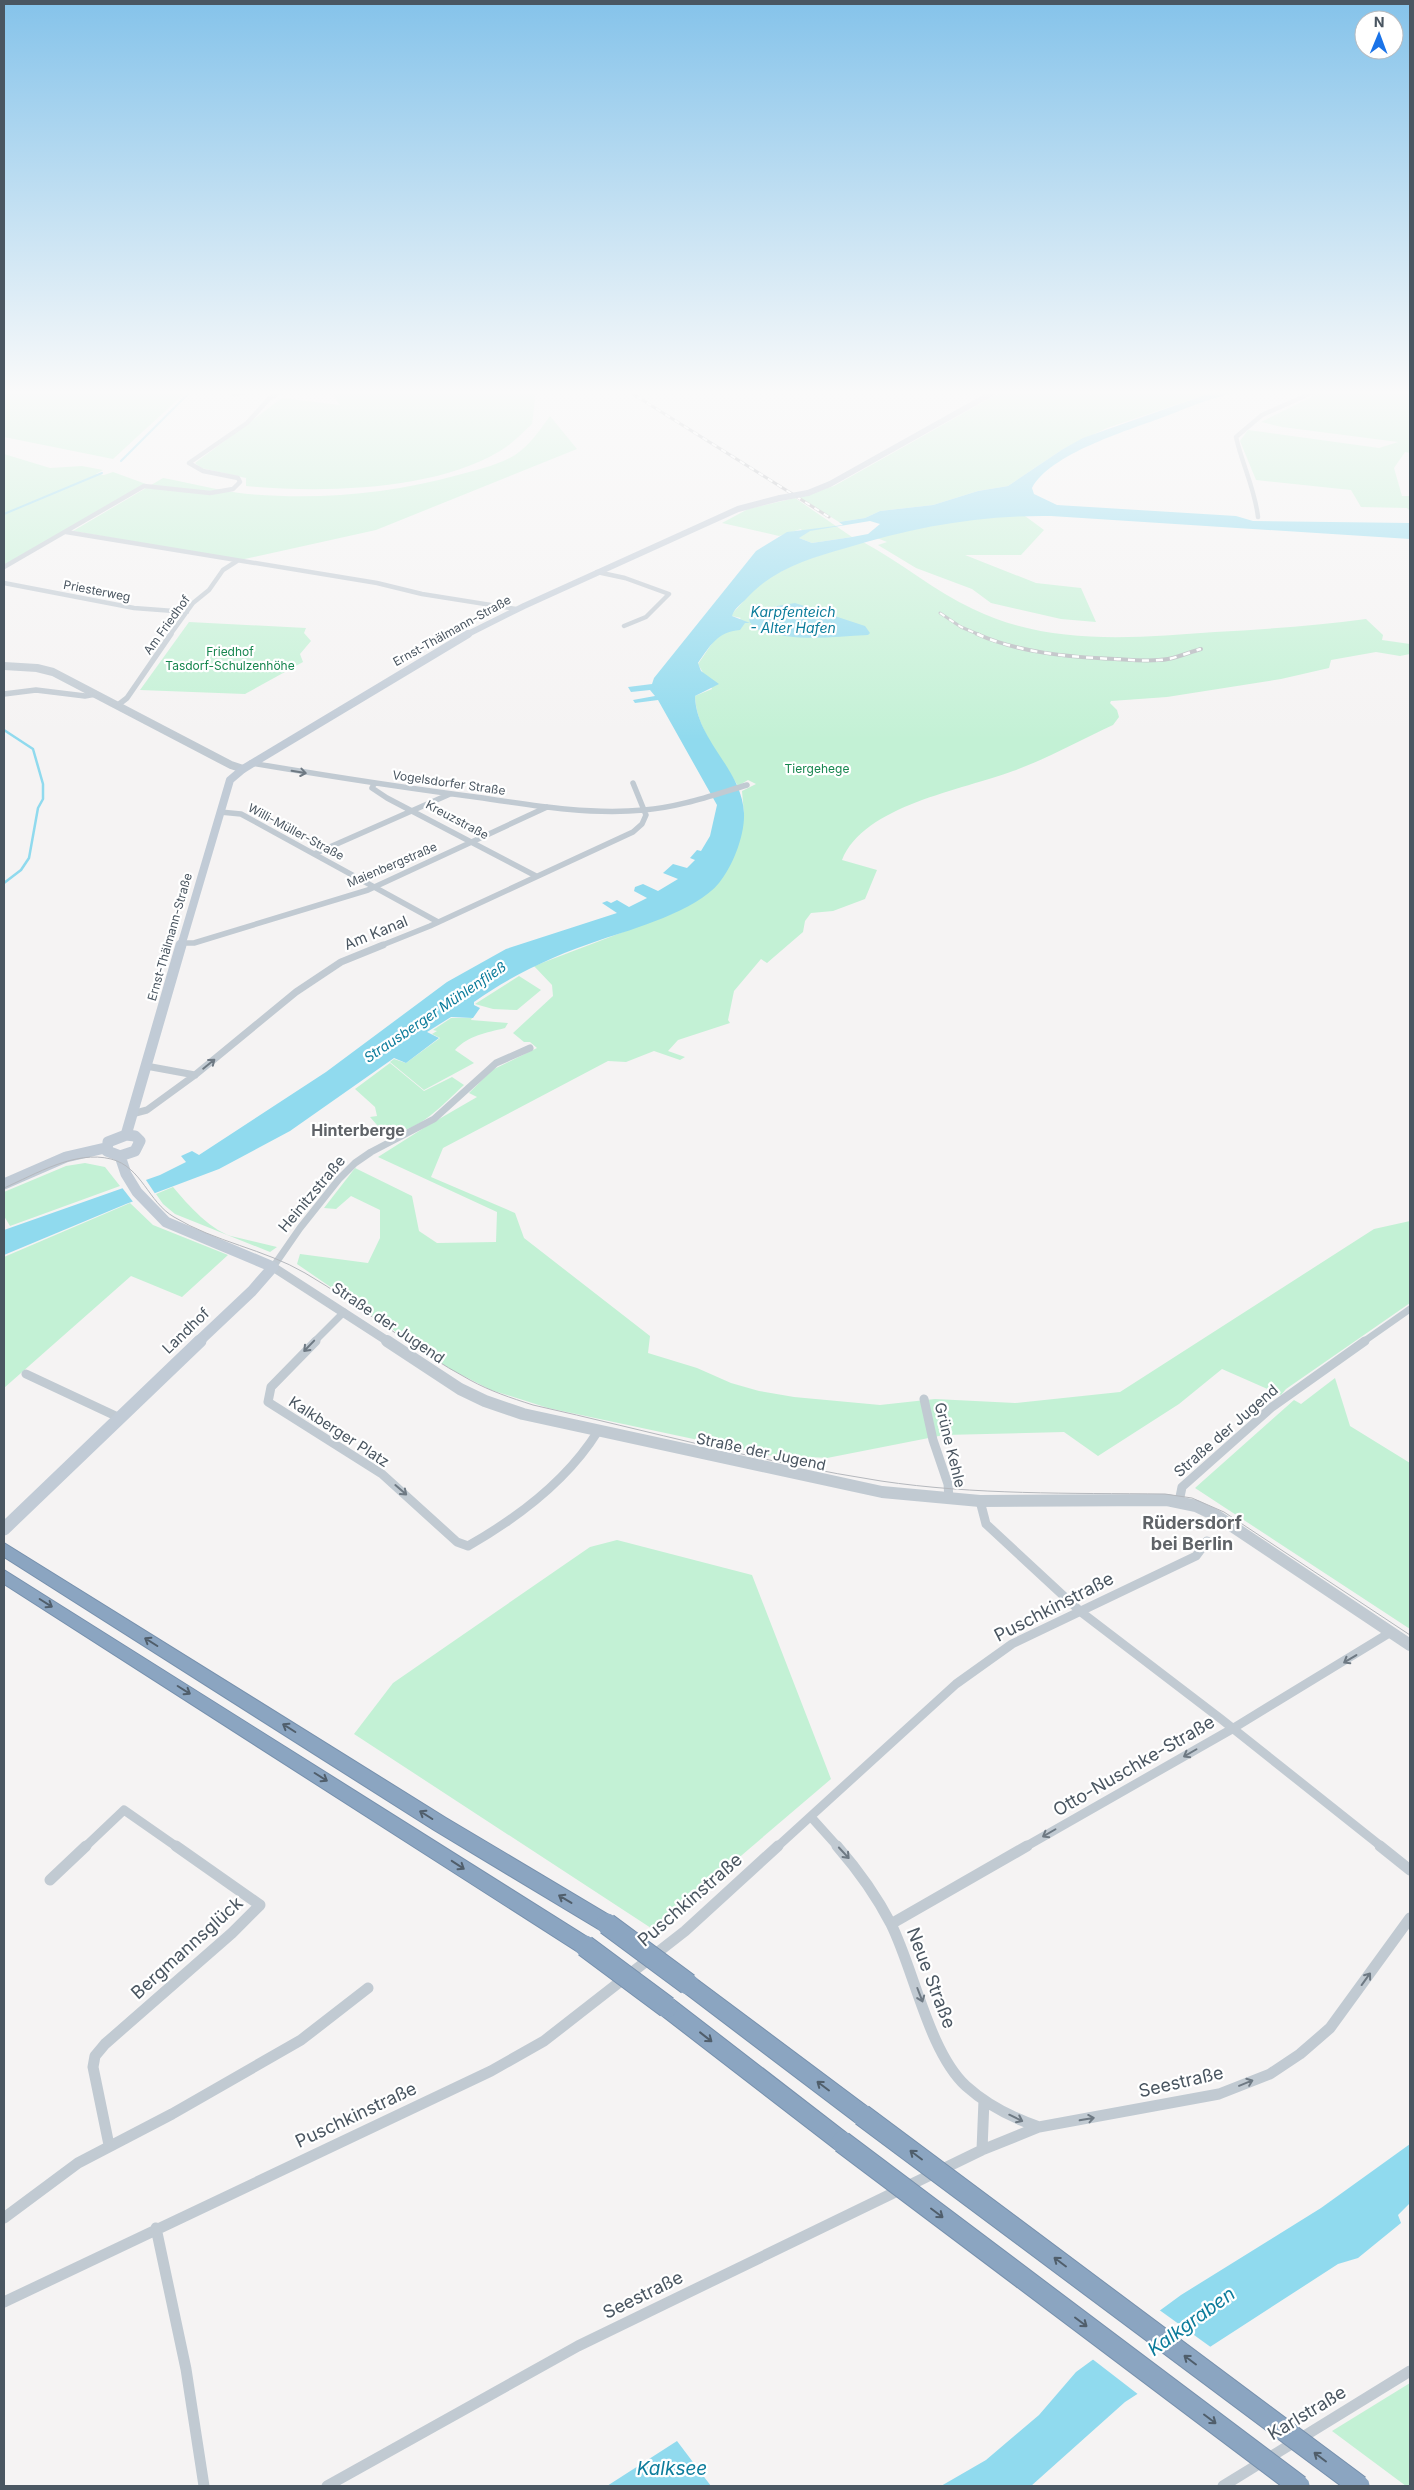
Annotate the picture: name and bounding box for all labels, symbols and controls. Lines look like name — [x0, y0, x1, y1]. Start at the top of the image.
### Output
north arrow — [1354, 10, 1404, 60]
text: N — [1374, 13, 1385, 30]
street label: Priesterweg — [62, 577, 132, 604]
street label: Am Friedhof — [140, 592, 193, 657]
street label: Ernst-Thälmann-Straße — [390, 592, 513, 669]
water label: Karpfenteich - Alter Hafen — [750, 603, 836, 636]
park label: Friedhof Tasdorf-Schulzenhöhe — [165, 644, 295, 673]
park label: Tiergehege — [785, 761, 849, 776]
street label: Vogelsdorfer Straße — [392, 767, 507, 798]
one-way arrow — [290, 768, 306, 778]
street label: Kreuzstraße — [423, 797, 491, 842]
street label: Willi-Müller-Straße — [246, 800, 347, 863]
street label: Maienbergstraße — [344, 839, 439, 890]
street label: Ernst-Thälmann-Straße — [144, 871, 195, 1003]
street label: Am Kanal — [341, 911, 410, 954]
water label: Strausberger Mühlenfließ — [360, 957, 509, 1066]
one-way arrow — [202, 1058, 215, 1069]
district label: Hinterberge — [311, 1120, 405, 1140]
street label: Heinitzstraße — [274, 1152, 349, 1236]
street label: Straße der Jugend — [328, 1278, 448, 1367]
street label: Landhof — [158, 1303, 214, 1358]
one-way arrow — [303, 1340, 315, 1352]
street label: Straße der Jugend — [1170, 1380, 1282, 1481]
street label: Kalkberger Platz — [285, 1392, 393, 1471]
street label: Grüne Kehle — [931, 1400, 970, 1489]
street label: Straße der Jugend — [695, 1428, 828, 1475]
one-way arrow — [394, 1485, 407, 1496]
district label: Rüdersdorf bei Berlin — [1142, 1512, 1242, 1554]
street label: Puschkinstraße — [991, 1567, 1117, 1646]
one-way arrow — [39, 1598, 53, 1608]
one-way arrow — [144, 1636, 158, 1647]
one-way arrow — [1344, 1654, 1358, 1664]
one-way arrow — [176, 1686, 190, 1696]
street label: Otto-Nuschke-Straße — [1049, 1711, 1218, 1820]
one-way arrow — [282, 1723, 296, 1733]
one-way arrow — [1183, 1748, 1197, 1758]
one-way arrow — [313, 1773, 327, 1783]
one-way arrow — [420, 1809, 434, 1819]
one-way arrow — [1042, 1829, 1056, 1839]
one-way arrow — [838, 1847, 850, 1859]
street label: Puschkinstraße — [633, 1849, 746, 1951]
one-way arrow — [450, 1860, 464, 1870]
street label: Bergmannsglück — [127, 1892, 247, 2003]
one-way arrow — [559, 1894, 573, 1904]
street label: Neue Straße — [903, 1924, 960, 2031]
one-way arrow — [1361, 1972, 1371, 1986]
one-way arrow — [916, 1988, 925, 2003]
one-way arrow — [699, 2032, 713, 2042]
street label: Seestraße — [1136, 2062, 1225, 2101]
street label: Puschkinstraße — [292, 2077, 420, 2152]
one-way arrow — [1238, 2078, 1253, 2087]
one-way arrow — [817, 2080, 830, 2091]
one-way arrow — [1079, 2113, 1095, 2123]
one-way arrow — [1008, 2114, 1023, 2123]
one-way arrow — [910, 2149, 923, 2160]
one-way arrow — [930, 2208, 944, 2218]
one-way arrow — [1054, 2257, 1067, 2268]
street label: Seestraße — [599, 2266, 686, 2323]
water label: Kalkgraben — [1143, 2282, 1239, 2361]
one-way arrow — [1074, 2316, 1087, 2327]
one-way arrow — [1183, 2355, 1197, 2365]
street label: Karlstraße — [1264, 2381, 1350, 2444]
one-way arrow — [1203, 2414, 1216, 2425]
one-way arrow — [1313, 2452, 1327, 2462]
water label: Kalksee — [637, 2457, 707, 2480]

